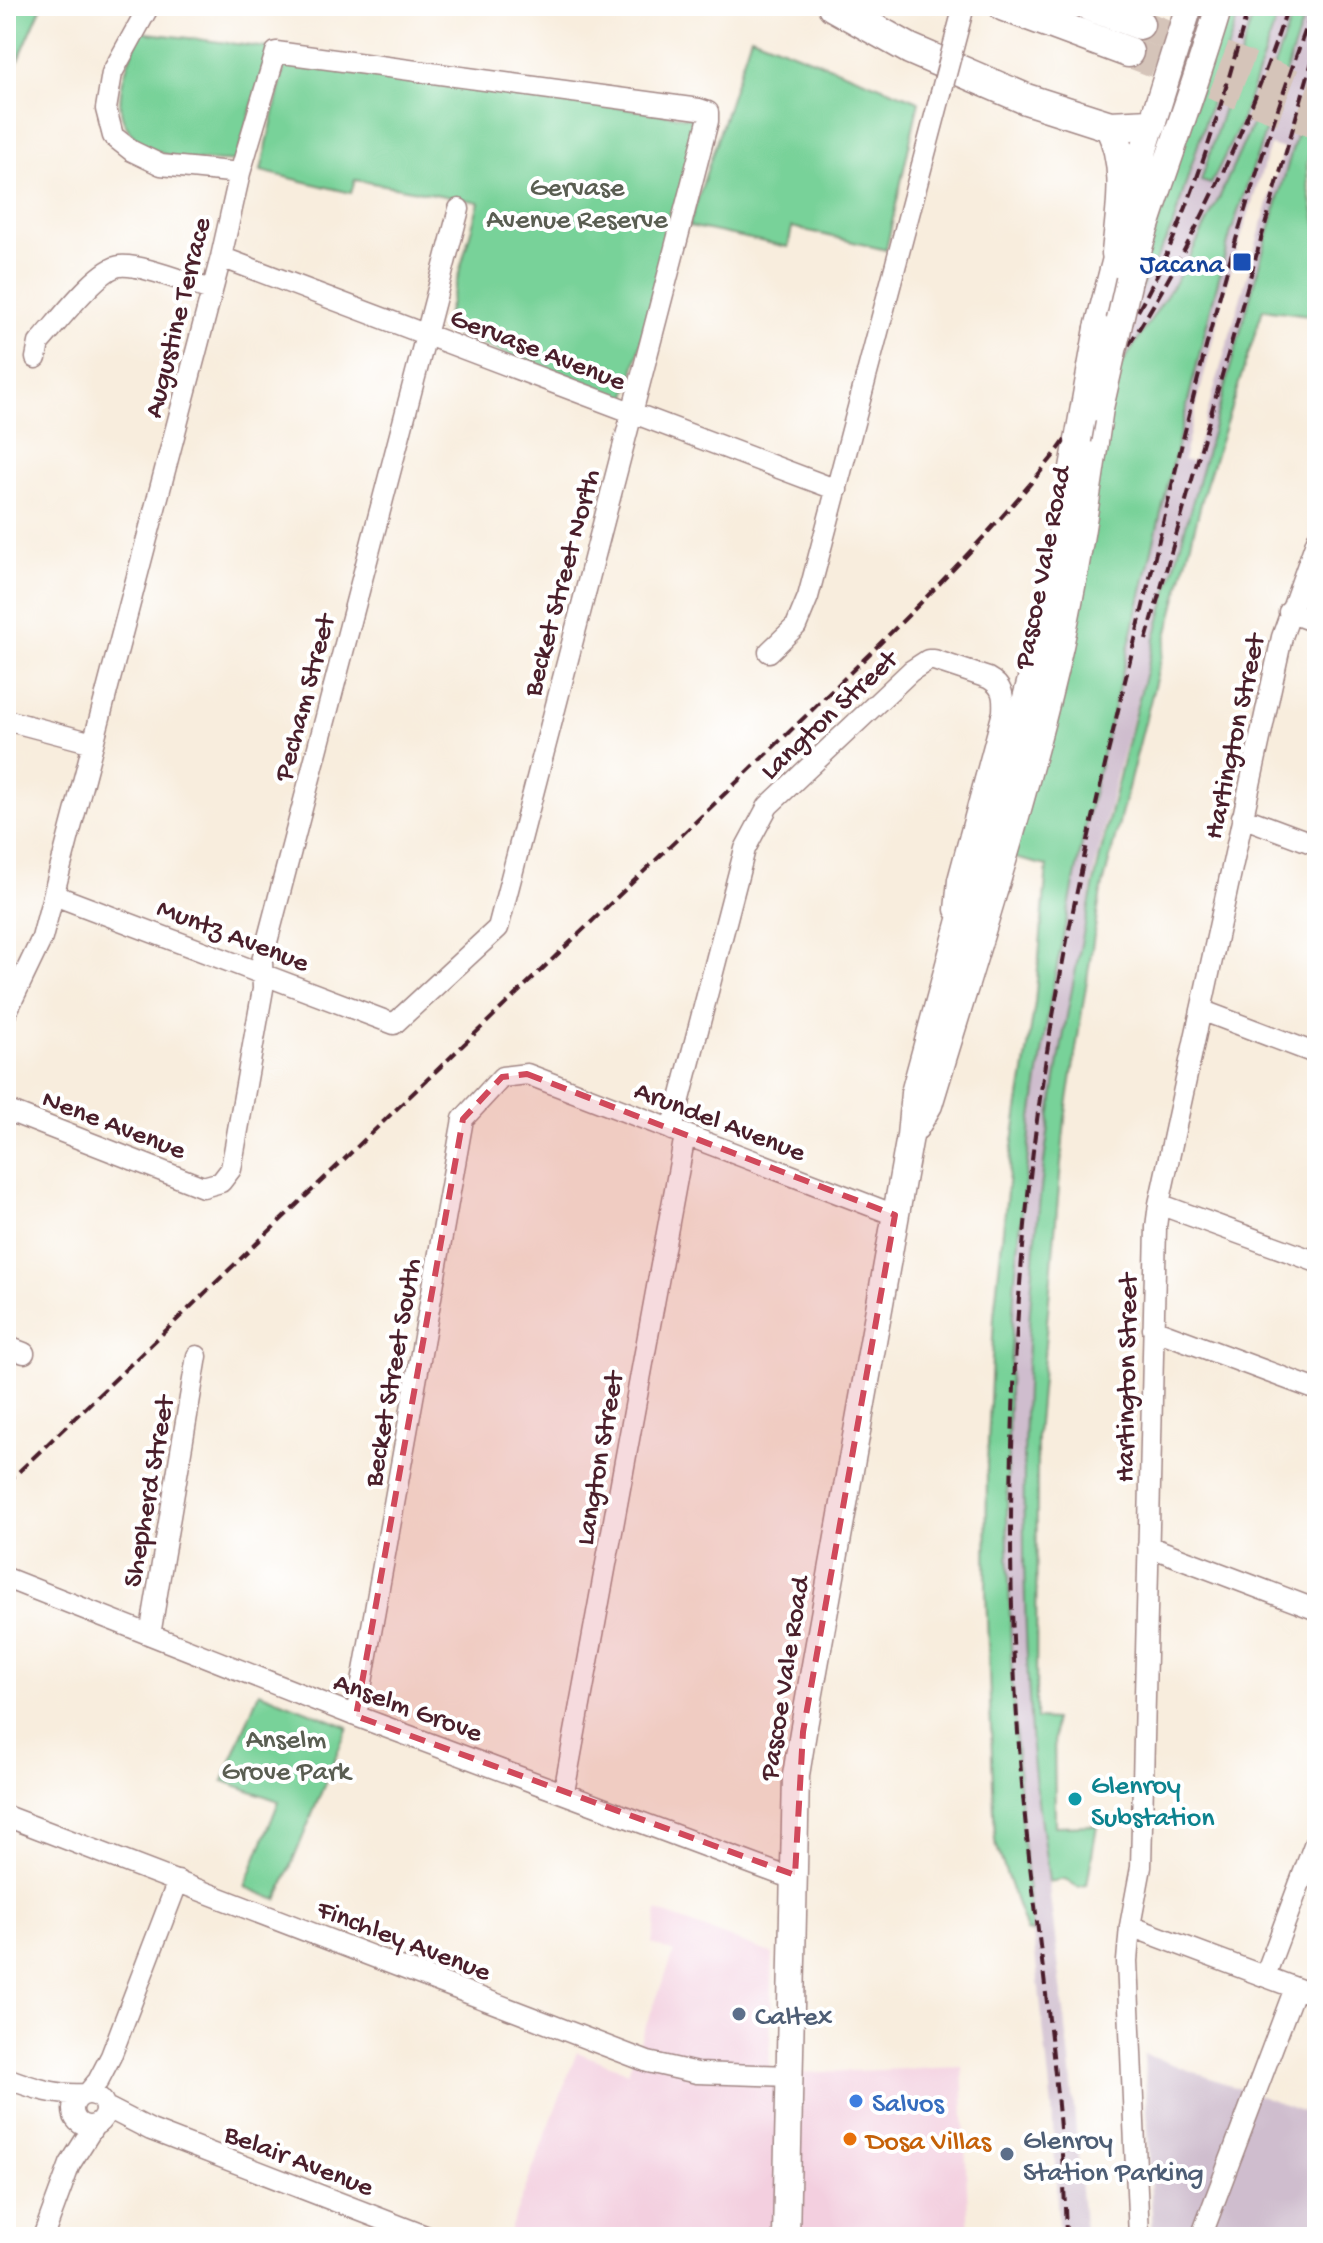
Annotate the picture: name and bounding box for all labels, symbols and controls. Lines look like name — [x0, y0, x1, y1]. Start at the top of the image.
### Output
park label: Gervase Avenue Reserve — [486, 173, 668, 238]
street label: Augustine Terrace — [139, 214, 220, 422]
place label: Jacana — [1140, 250, 1225, 283]
marker: Jacana — [1231, 251, 1253, 273]
street label: Gervase Avenue — [445, 303, 630, 400]
street label: Pascoe Vale Road — [1008, 461, 1081, 673]
street label: Becket Street North — [517, 466, 610, 701]
street label: Pecham Street — [268, 609, 345, 786]
street label: Hartington Street — [1199, 629, 1275, 842]
street label: Langton Street — [755, 643, 907, 788]
street label: Muntz Avenue — [152, 893, 314, 982]
street label: Arundel Avenue — [629, 1075, 810, 1171]
street label: Nene Avenue — [37, 1084, 190, 1169]
street label: Becket Street South — [358, 1256, 431, 1491]
street label: Hartington Street — [1110, 1271, 1147, 1483]
street label: Langton Street — [570, 1367, 633, 1548]
street label: Shepherd Street — [117, 1391, 184, 1590]
street label: Pascoe Vale Road — [754, 1572, 819, 1784]
street label: Anselm Grove — [328, 1667, 487, 1752]
park label: Anselm Grove Park — [222, 1725, 353, 1790]
place label: Glenroy Substation — [1091, 1771, 1215, 1836]
marker: Glenroy Substation — [1066, 1790, 1084, 1808]
street label: Finchley Avenue — [311, 1894, 495, 1991]
place label: Caltex — [755, 2002, 833, 2035]
marker: Caltex — [730, 2005, 748, 2023]
place label: Salvos — [872, 2089, 945, 2122]
marker: Salvos — [847, 2092, 865, 2110]
street label: Belair Avenue — [218, 2118, 378, 2206]
place label: Glenroy Station Parking — [1023, 2126, 1204, 2191]
place label: Dosa Villas — [864, 2127, 992, 2160]
marker: Dosa Villas — [841, 2130, 859, 2148]
marker: Glenroy Station Parking — [998, 2145, 1016, 2163]

